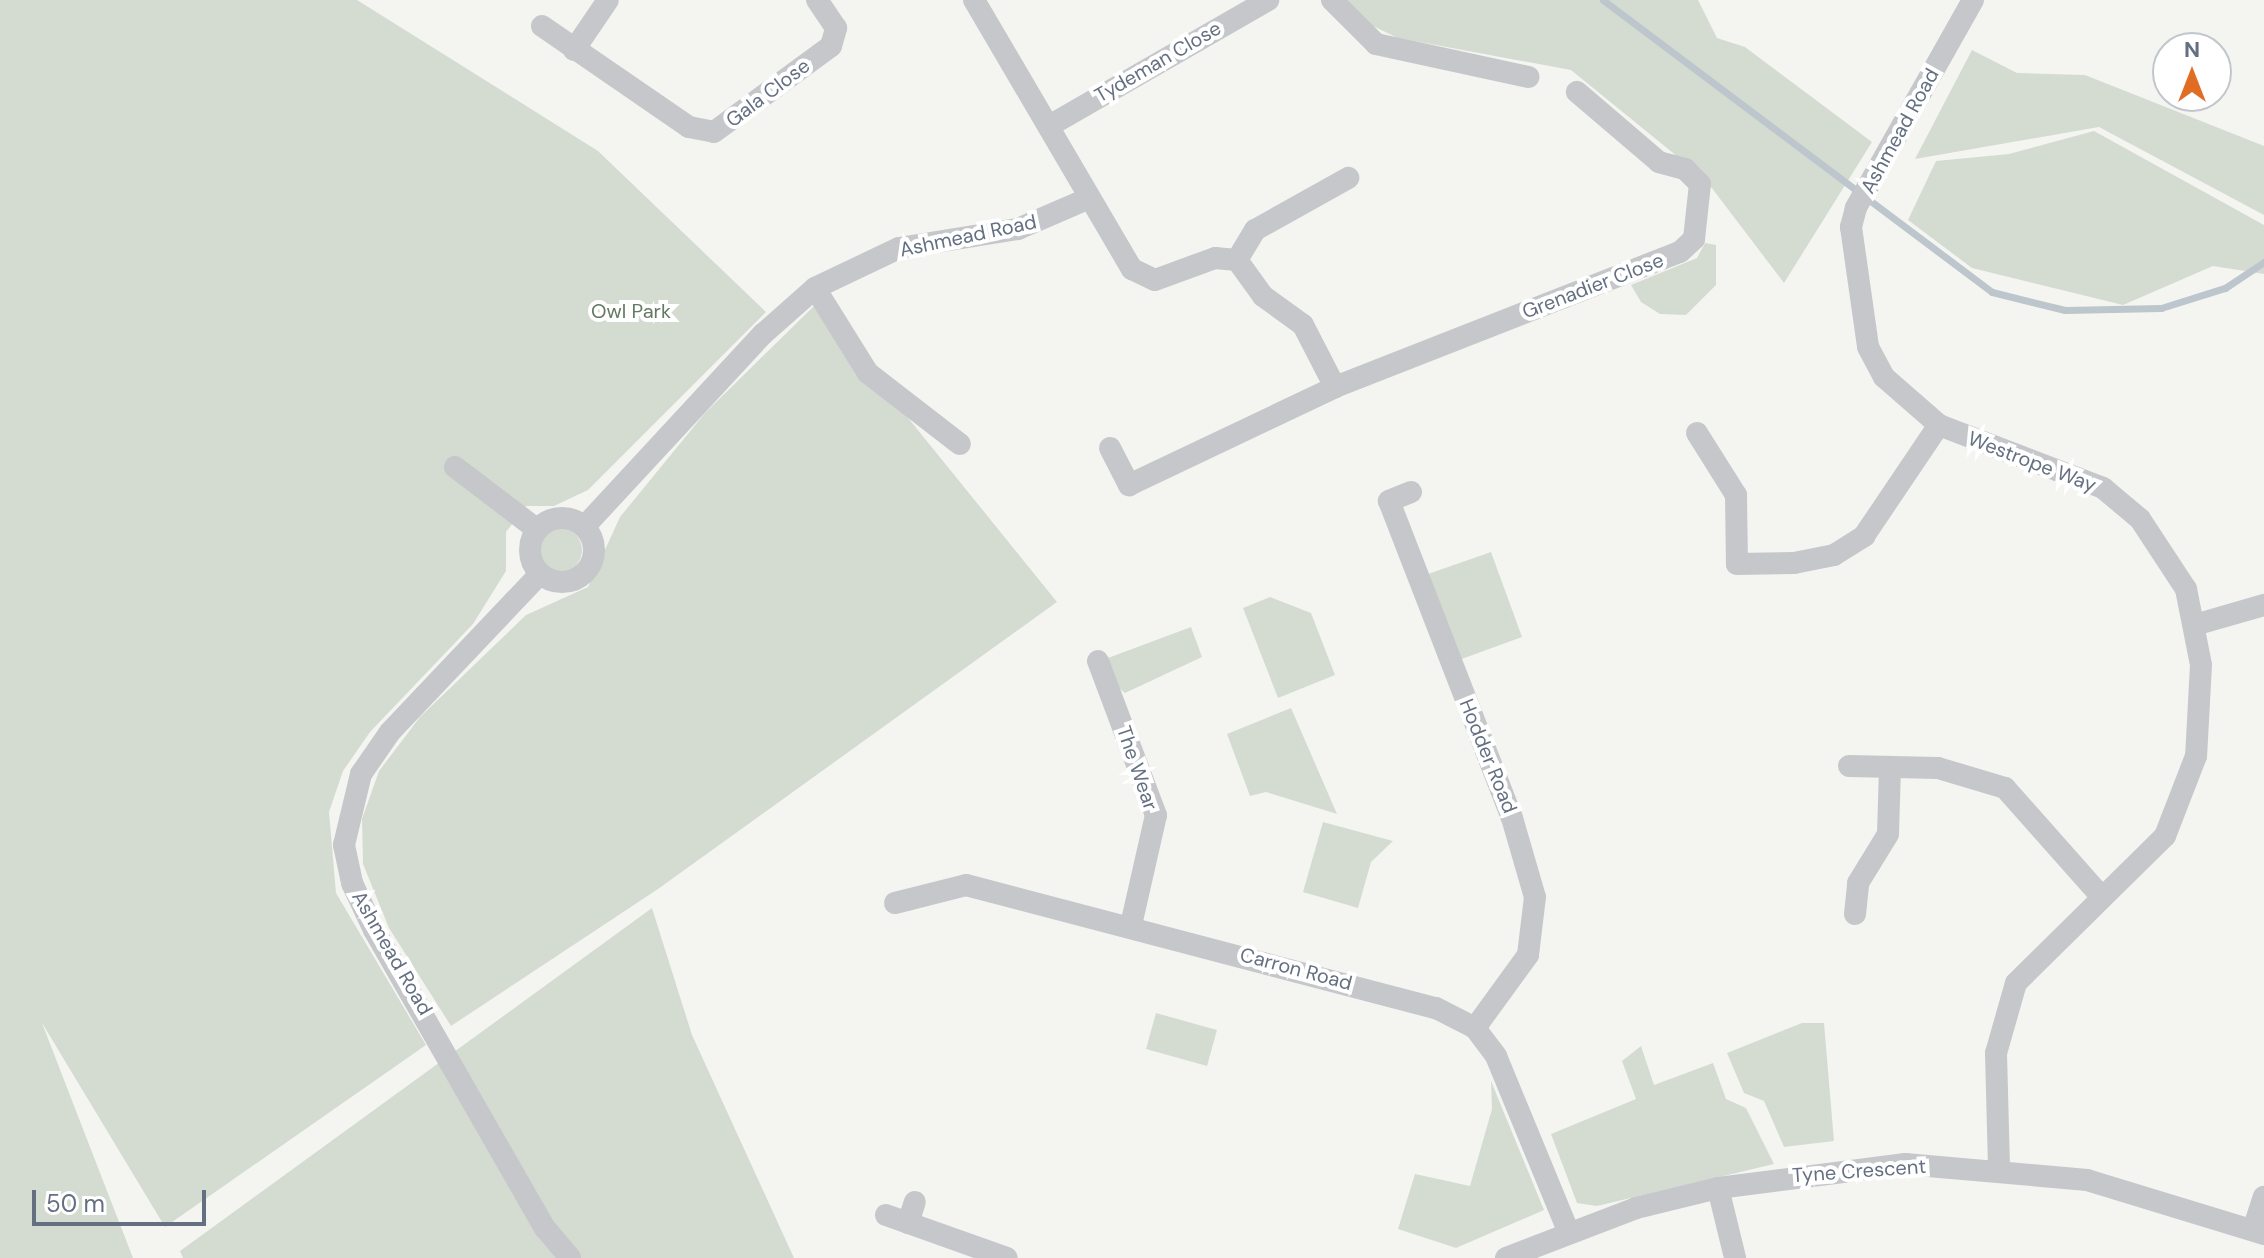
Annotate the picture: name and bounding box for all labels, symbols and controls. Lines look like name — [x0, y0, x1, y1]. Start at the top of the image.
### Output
street label: Tydeman Close — [1091, 16, 1225, 108]
north arrow — [2152, 32, 2232, 112]
text: N — [2184, 35, 2200, 64]
street label: Gala Close — [721, 54, 815, 132]
street label: Ashmead Road — [1856, 64, 1944, 198]
street label: Ashmead Road — [897, 210, 1039, 262]
street label: Grenadier Close — [1519, 248, 1667, 324]
park label: Owl Park — [591, 299, 671, 323]
street label: Westrope Way — [1965, 427, 2099, 497]
street label: Hodder Road — [1454, 695, 1522, 817]
street label: The Wear — [1111, 723, 1163, 813]
street label: Ashmead Road — [347, 887, 437, 1019]
street label: Carron Road — [1237, 943, 1355, 995]
street label: Tyne Crescent — [1791, 1154, 1927, 1188]
scale bar — [36, 1174, 210, 1224]
text: 50 m — [46, 1188, 105, 1219]

